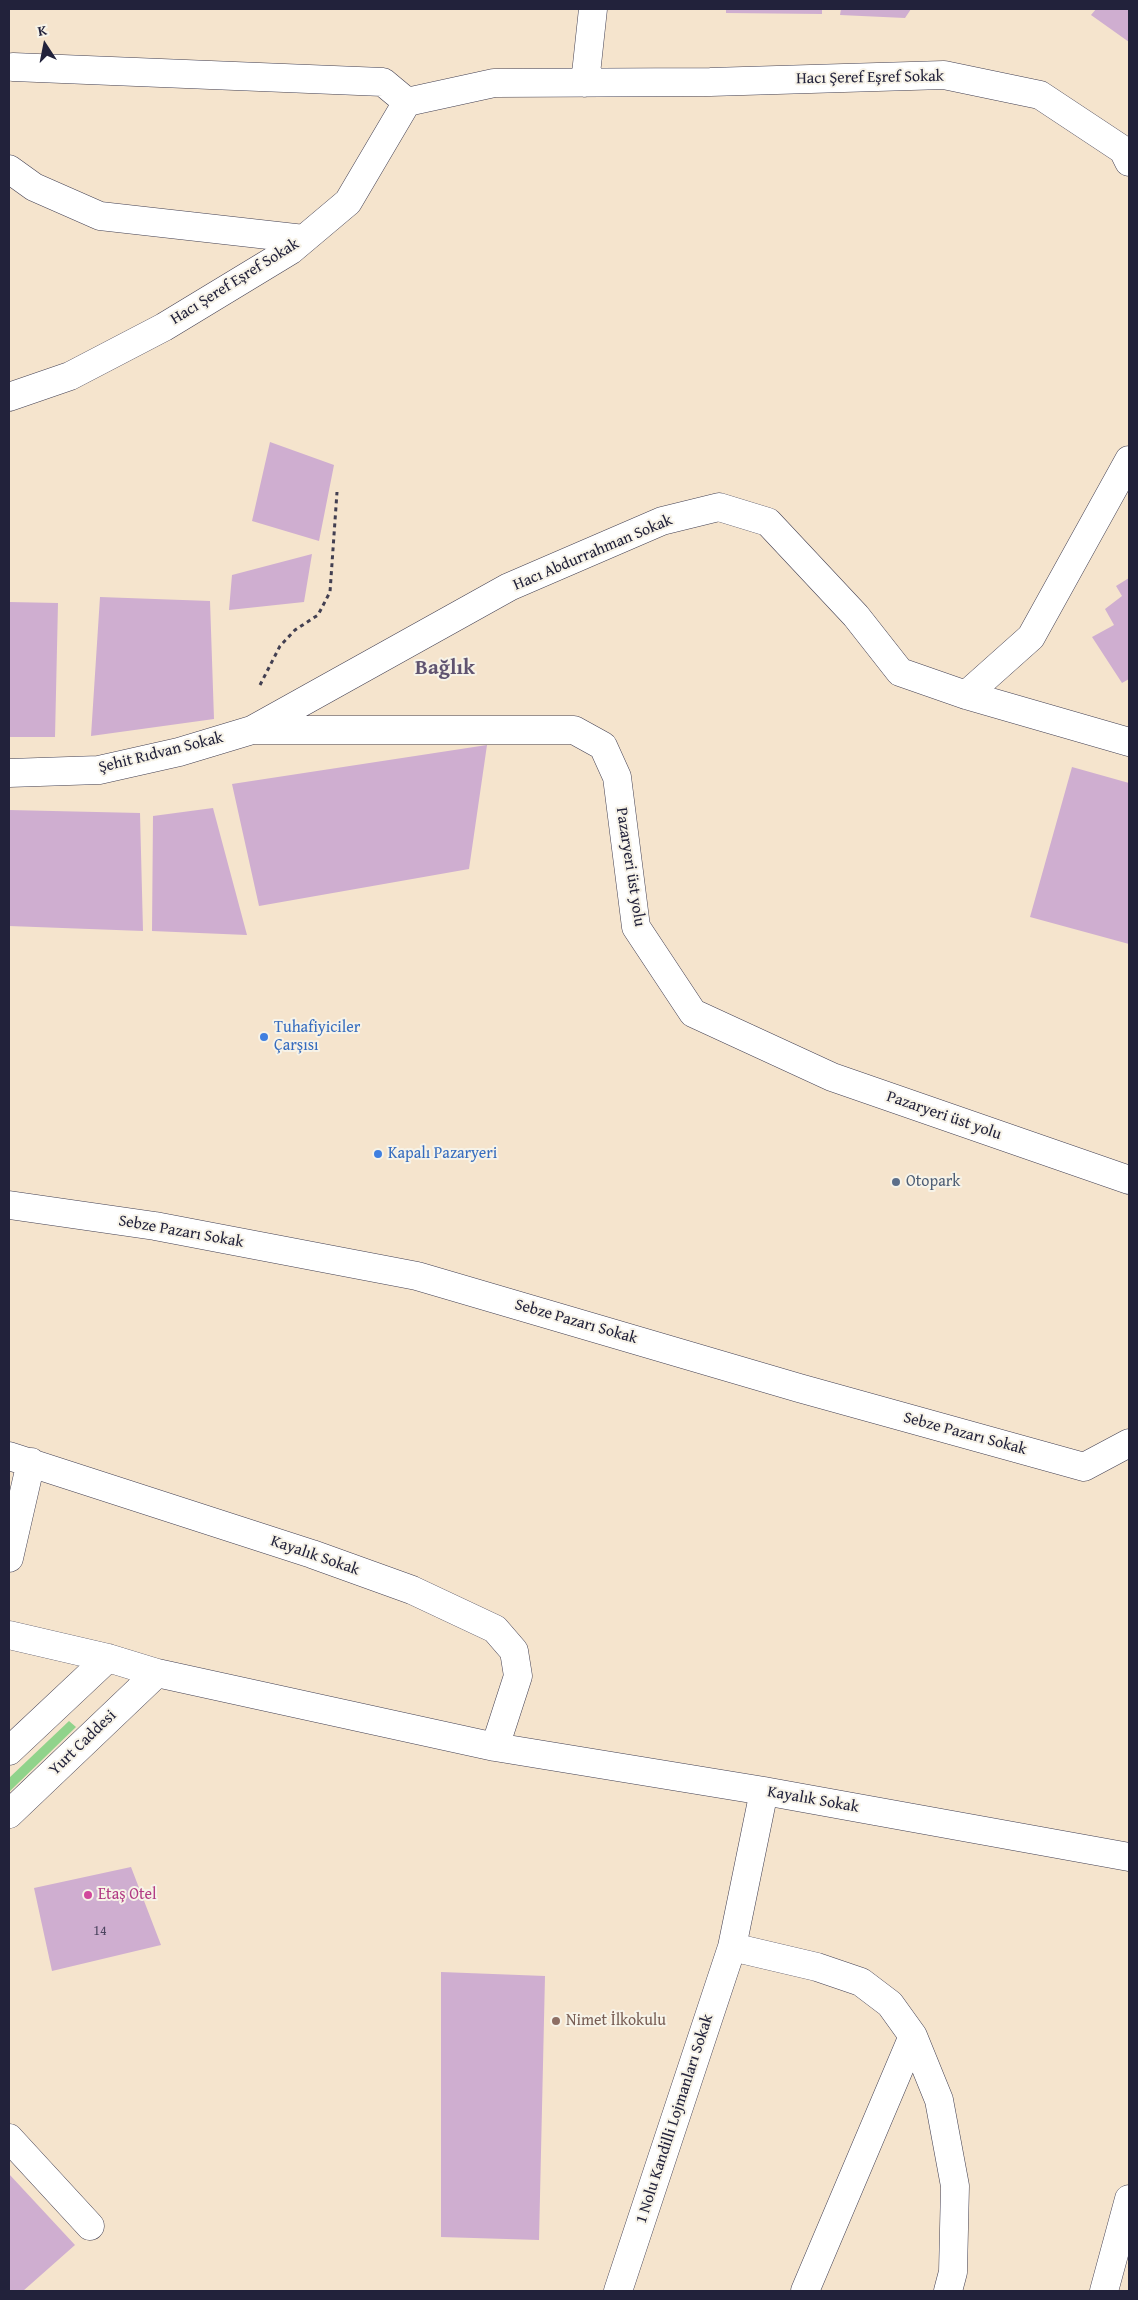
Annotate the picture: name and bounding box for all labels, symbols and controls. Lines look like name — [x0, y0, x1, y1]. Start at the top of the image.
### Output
north arrow — [20, 20, 70, 70]
text: K — [36, 20, 48, 41]
street label: Hacı Şeref Eşref Sokak — [796, 67, 944, 89]
street label: Hacı Şeref Eşref Sokak — [167, 235, 303, 329]
street label: Hacı Abdurrahman Sokak — [511, 511, 675, 595]
district label: Bağlık — [415, 656, 475, 682]
street label: Şehit Rıdvan Sokak — [97, 728, 225, 778]
street label: Pazaryeri üst yolu — [611, 806, 649, 928]
place label: Tuhafiyiciler Çarşısı — [274, 1018, 360, 1056]
marker: Tuhafiyiciler Çarşısı — [258, 1031, 270, 1043]
street label: Pazaryeri üst yolu — [884, 1087, 1004, 1145]
place label: Kapalı Pazaryeri — [388, 1144, 497, 1164]
marker: Kapalı Pazaryeri — [372, 1148, 384, 1160]
place label: Otopark — [906, 1172, 960, 1192]
marker: Otopark — [890, 1176, 902, 1188]
street label: Sebze Pazarı Sokak — [117, 1212, 245, 1252]
street label: Sebze Pazarı Sokak — [512, 1295, 640, 1349]
street label: Sebze Pazarı Sokak — [901, 1408, 1029, 1460]
street label: Kayalık Sokak — [268, 1532, 362, 1580]
street label: Yurt Caddesi — [46, 1706, 120, 1780]
street label: Kayalık Sokak — [766, 1782, 860, 1818]
place label: Etaş Otel — [98, 1885, 157, 1905]
marker: Etaş Otel — [82, 1889, 94, 1901]
house number: 14 — [93, 1923, 107, 1939]
place label: Nimet İlkokulu — [566, 2011, 666, 2031]
street label: 1 Nolu Kandilli Lojmanları Sokak — [632, 2012, 718, 2226]
marker: Nimet İlkokulu — [550, 2015, 562, 2027]

